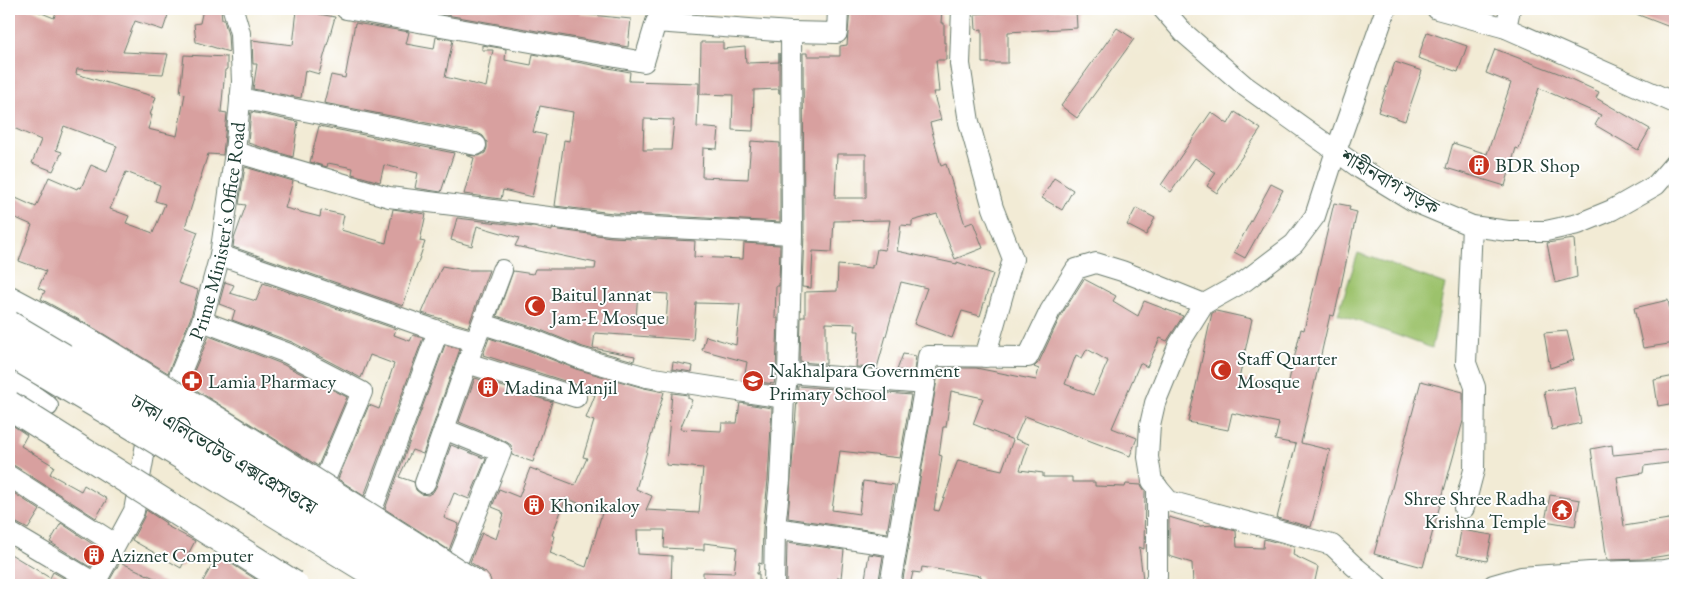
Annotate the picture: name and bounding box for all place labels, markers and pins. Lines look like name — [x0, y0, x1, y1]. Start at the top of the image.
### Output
place label: BDR Shop — [1495, 152, 1580, 178]
building icon: BDR Shop — [1467, 153, 1491, 177]
place label: Baitul Jannat Jam-E Mosque — [549, 281, 665, 330]
mosque icon: Baitul Jannat Jam-E Mosque — [523, 294, 547, 318]
place label: Staff Quarter Mosque — [1237, 345, 1338, 394]
place label: Nakhalpara Government Primary School — [769, 357, 960, 406]
mosque icon: Staff Quarter Mosque — [1209, 358, 1233, 382]
place label: Lamia Pharmacy — [208, 368, 336, 394]
pharmacy icon: Lamia Pharmacy — [180, 369, 204, 393]
school or university icon: Nakhalpara Government Primary School — [741, 369, 765, 393]
place label: Madina Manjil — [504, 374, 618, 400]
building icon: Madina Manjil — [476, 375, 500, 399]
place label: Shree Shree Radha Krishna Temple — [1404, 485, 1546, 534]
place label: Khonikaloy — [550, 492, 640, 518]
building icon: Khonikaloy — [522, 493, 546, 517]
temple icon: Shree Shree Radha Krishna Temple — [1550, 498, 1574, 522]
place label: Aziznet Computer — [109, 542, 254, 568]
building icon: Aziznet Computer — [82, 543, 106, 567]

